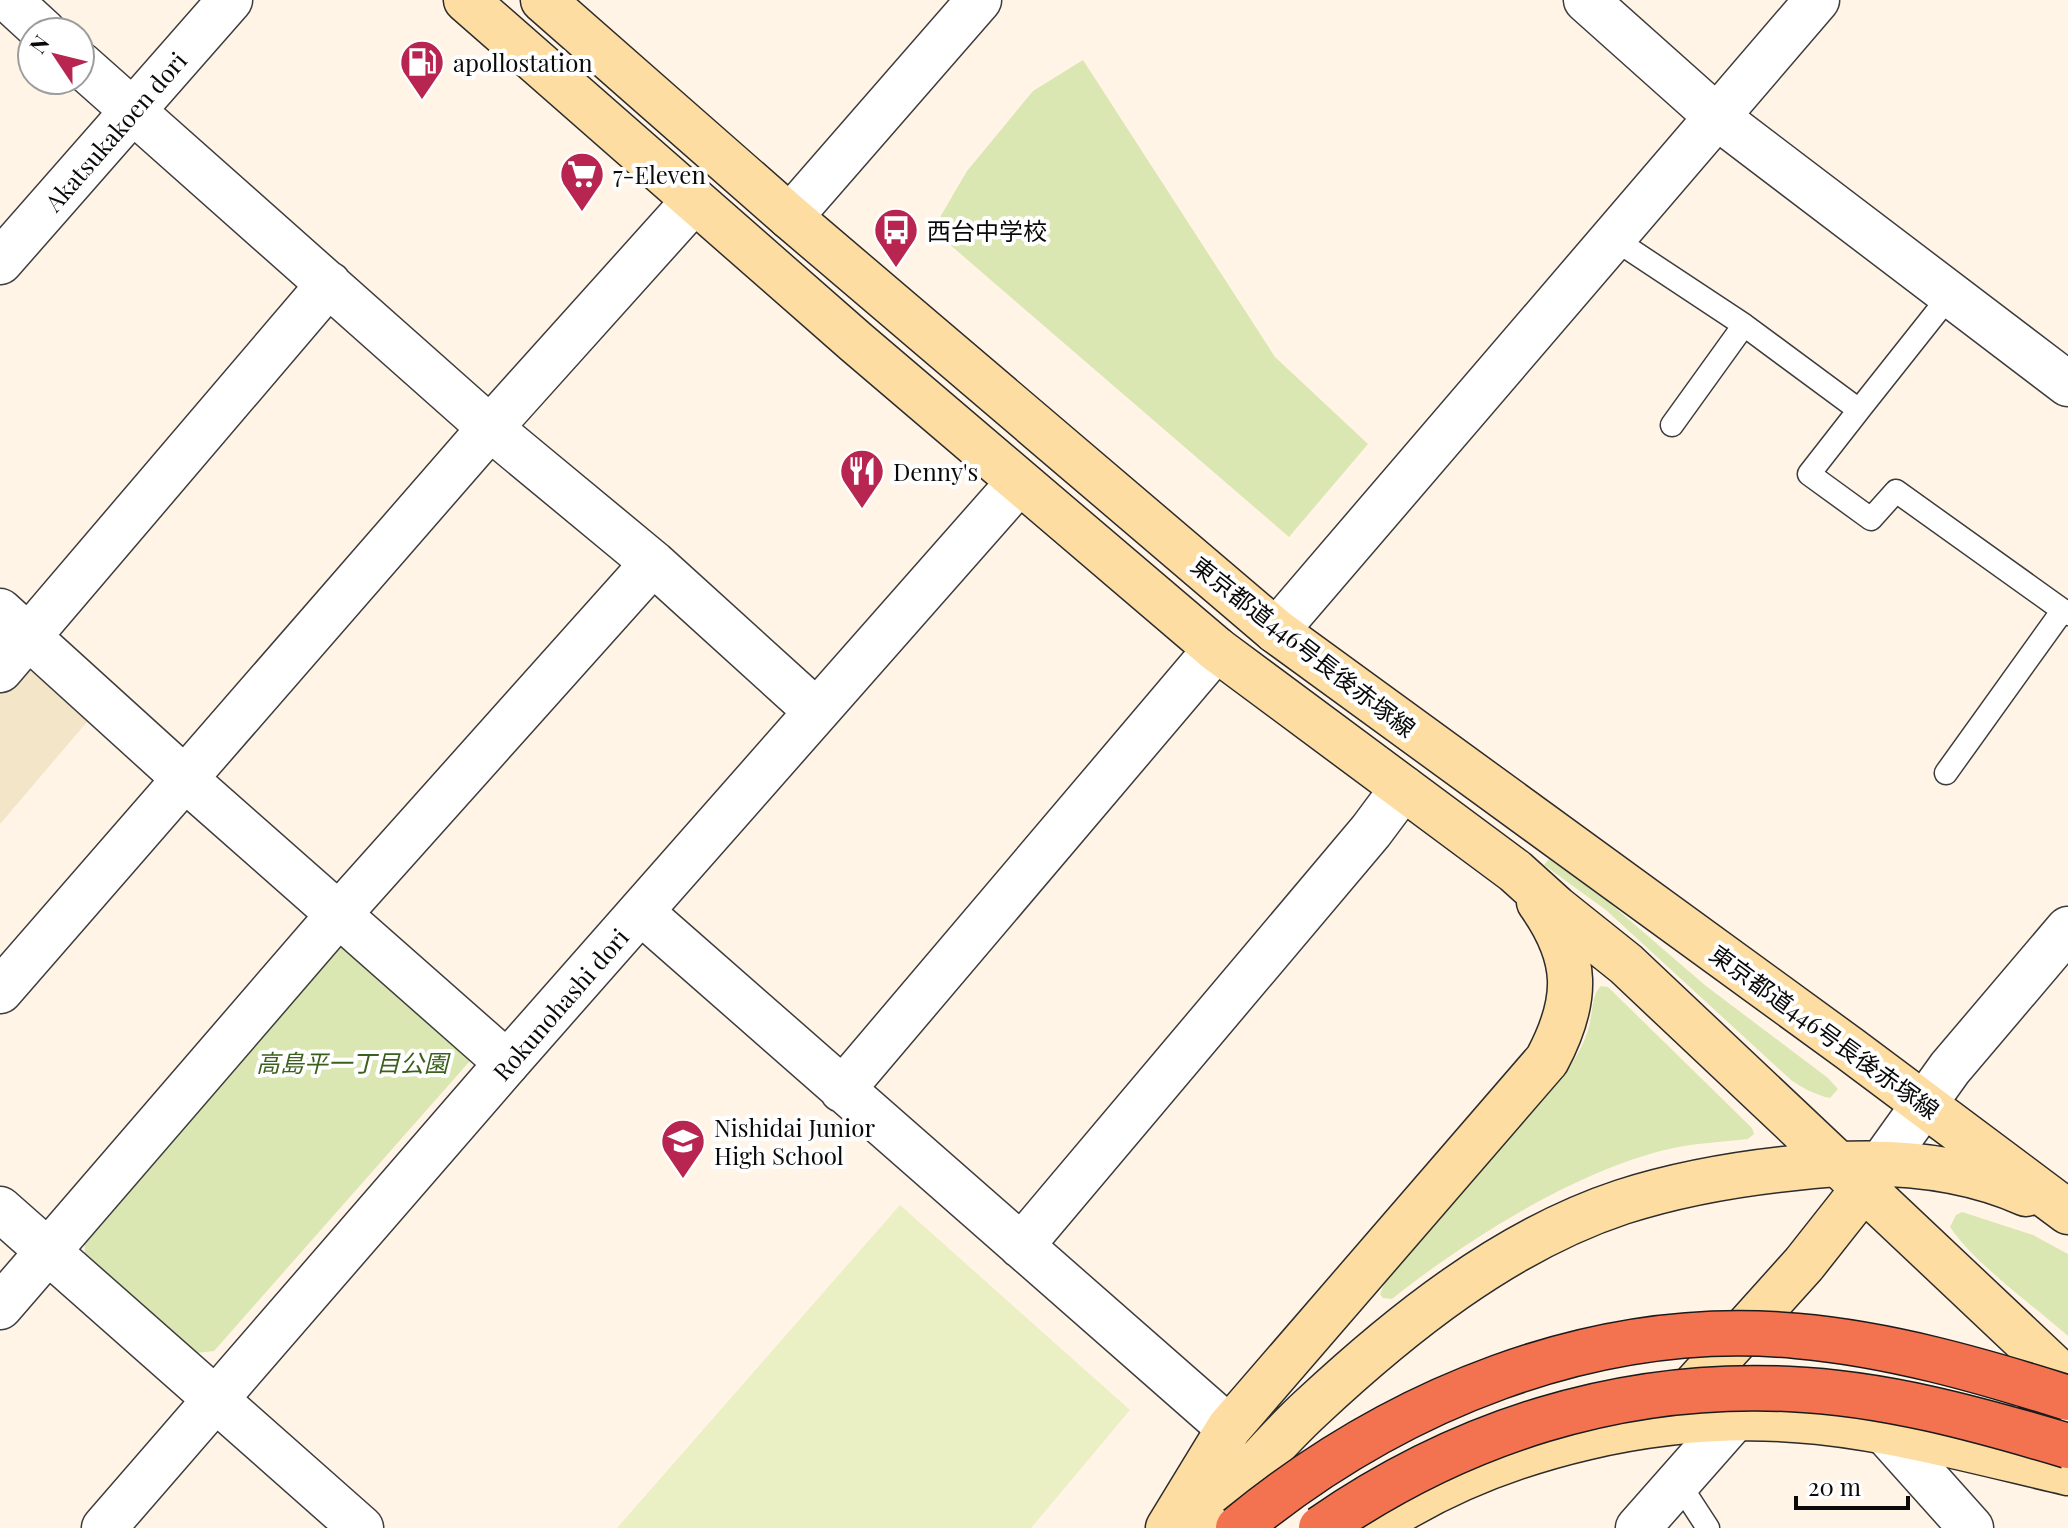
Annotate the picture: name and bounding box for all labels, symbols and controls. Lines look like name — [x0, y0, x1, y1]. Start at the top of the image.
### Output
north arrow — [16, 16, 96, 96]
text: N — [22, 29, 56, 59]
fuel station icon: apollostation — [398, 38, 446, 101]
street label: Akatsukakoen dori — [36, 45, 193, 218]
place label: apollostation — [453, 46, 593, 78]
supermarket icon: 7-Eleven — [558, 150, 606, 213]
place label: 7-Eleven — [613, 158, 706, 190]
bus stop icon: 西台中学校 — [872, 206, 920, 269]
place label: 西台中学校 — [927, 214, 1047, 246]
restaurant icon: Denny's — [838, 447, 886, 510]
place label: Denny's — [893, 455, 978, 487]
street label: 東京都道446号長後赤塚線 — [1185, 548, 1423, 744]
street label: Rokunohashi dori — [485, 921, 635, 1087]
street label: 東京都道446号長後赤塚線 — [1704, 937, 1946, 1125]
park label: 高島平一丁目公園 — [256, 1046, 451, 1078]
place label: Nishidai Junior High School — [714, 1111, 875, 1171]
school or university icon: Nishidai Junior High School — [659, 1117, 707, 1180]
scale bar — [1796, 1460, 1908, 1510]
text: 20 m — [1808, 1470, 1861, 1502]

